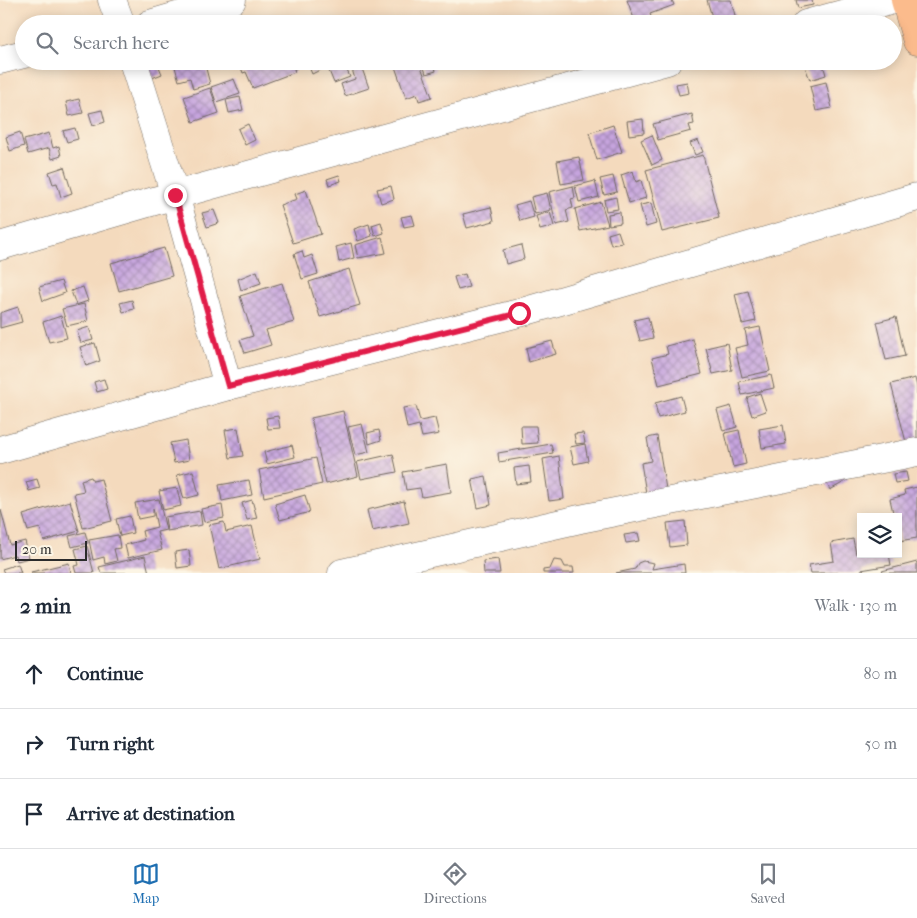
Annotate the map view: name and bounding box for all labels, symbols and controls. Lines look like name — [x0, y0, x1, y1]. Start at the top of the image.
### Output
search box — [15, 15, 902, 70]
icon: search — [33, 29, 61, 57]
text: Search here — [73, 32, 169, 54]
route end — [164, 184, 187, 207]
route start — [508, 302, 531, 325]
map controls — [857, 513, 902, 558]
button: layers — [857, 513, 902, 558]
scale bar — [15, 538, 88, 561]
text: 20 m — [22, 541, 52, 558]
text: 2 min — [20, 594, 71, 618]
text: Walk · 130 m — [814, 596, 897, 615]
icon: ahead — [20, 660, 48, 688]
text: Continue — [67, 663, 143, 685]
text: 80 m — [863, 664, 897, 683]
icon: right — [20, 730, 48, 758]
text: Turn right — [67, 733, 154, 755]
text: 50 m — [865, 734, 897, 753]
icon: arrive — [20, 800, 48, 828]
text: Arrive at destination — [67, 803, 235, 825]
tab: Map — [132, 860, 160, 907]
tab: Directions — [424, 860, 487, 907]
tab: Saved — [750, 860, 785, 907]

